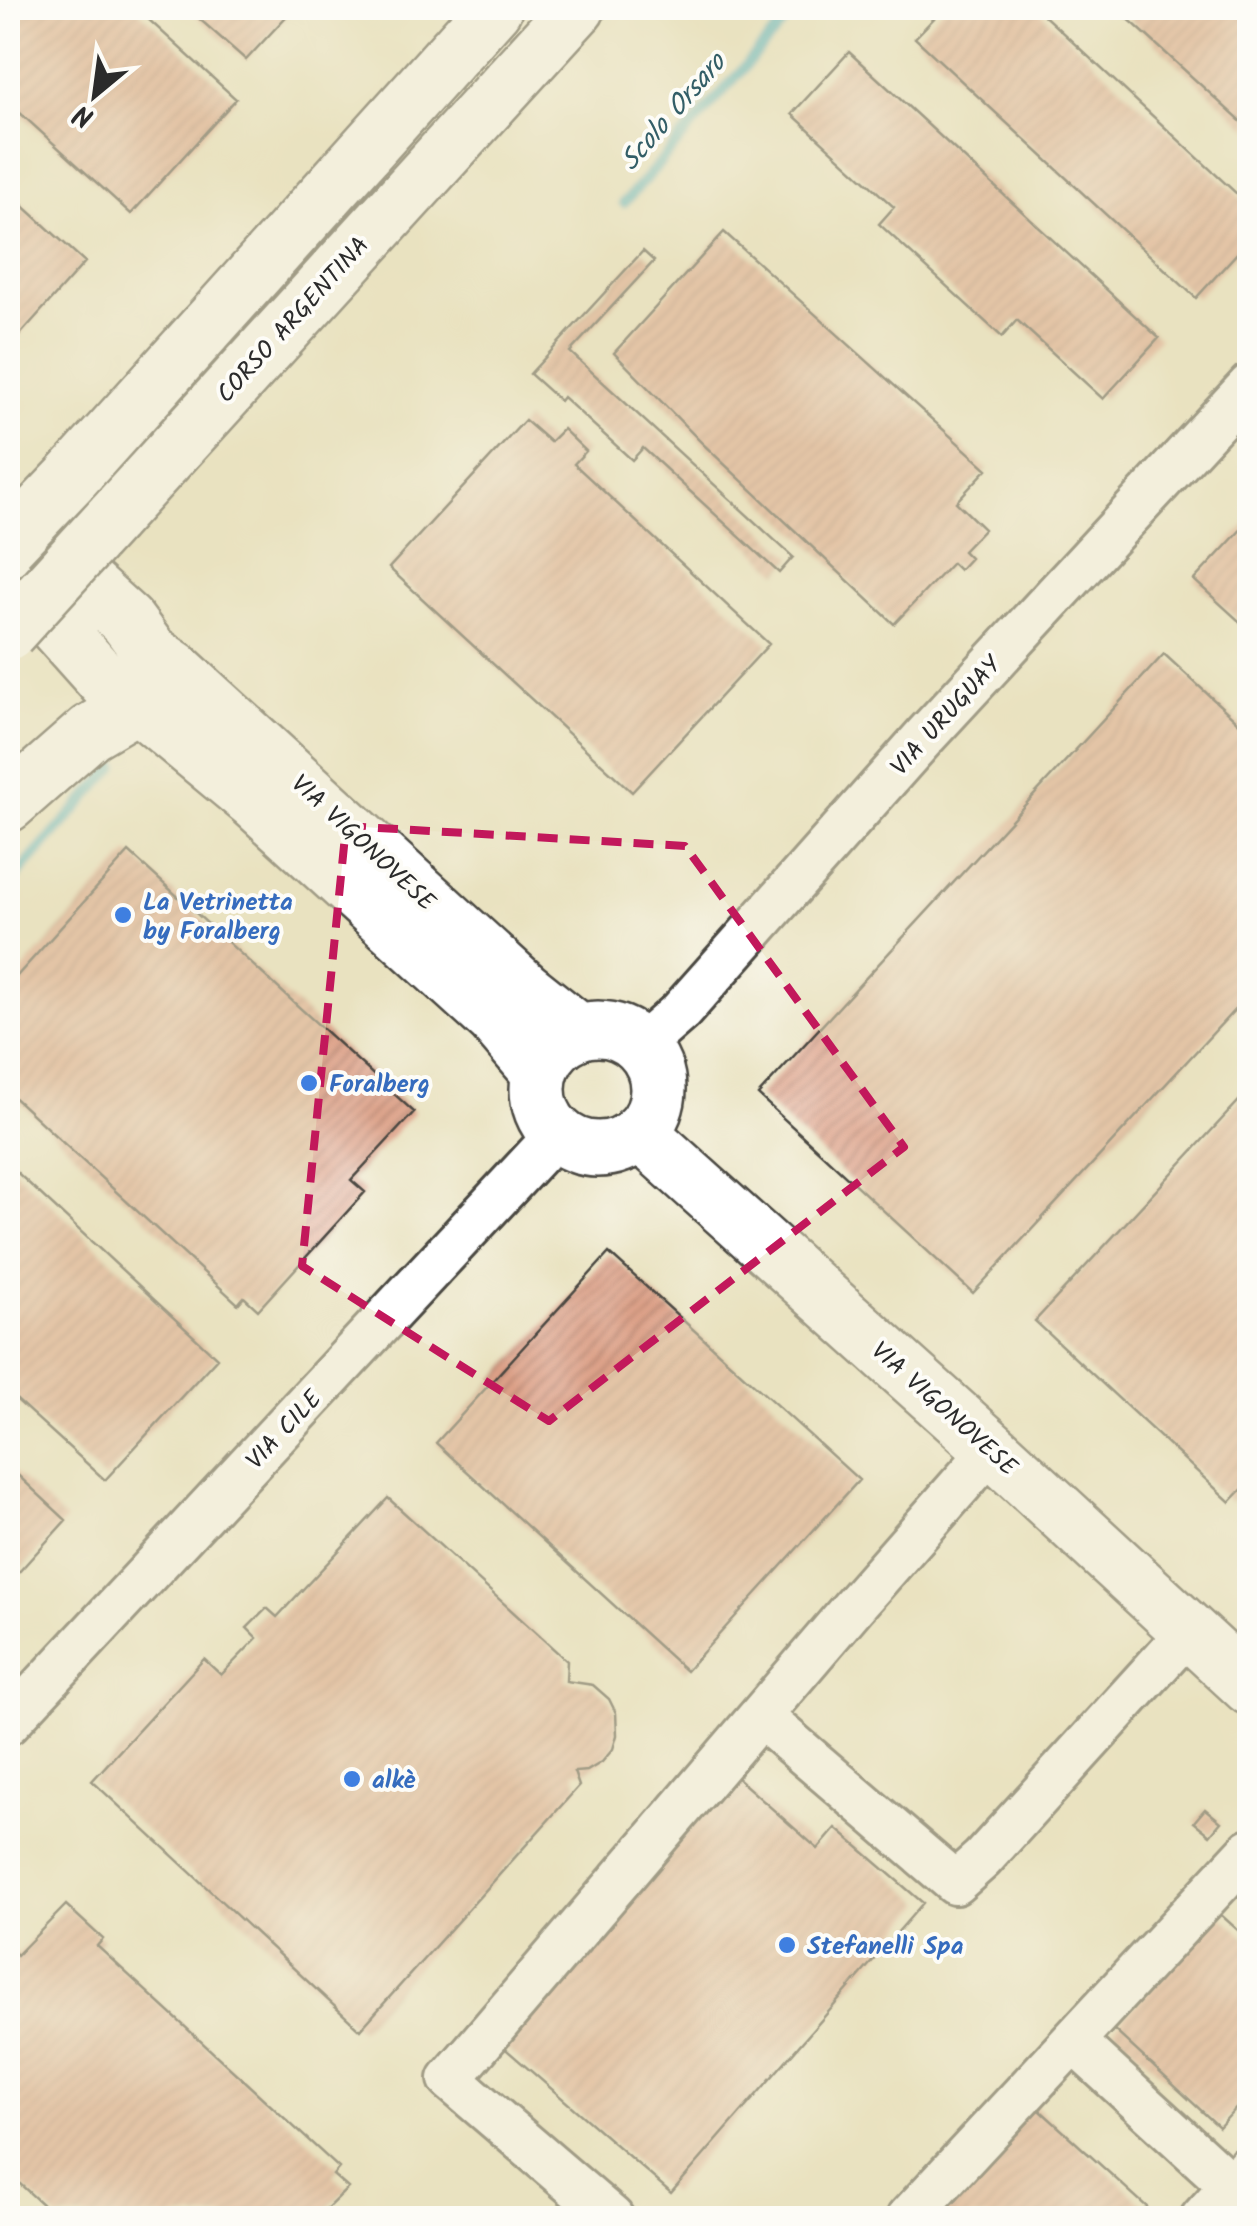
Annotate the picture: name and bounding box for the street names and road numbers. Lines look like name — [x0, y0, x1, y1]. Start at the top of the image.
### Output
street label: CORSO ARGENTINA — [207, 228, 380, 413]
street label: VIA URUGUAY — [881, 646, 1013, 786]
street label: VIA VIGONOVESE — [281, 765, 445, 922]
street label: VIA VIGONOVESE — [861, 1332, 1027, 1487]
street label: VIA CILE — [237, 1380, 333, 1480]

